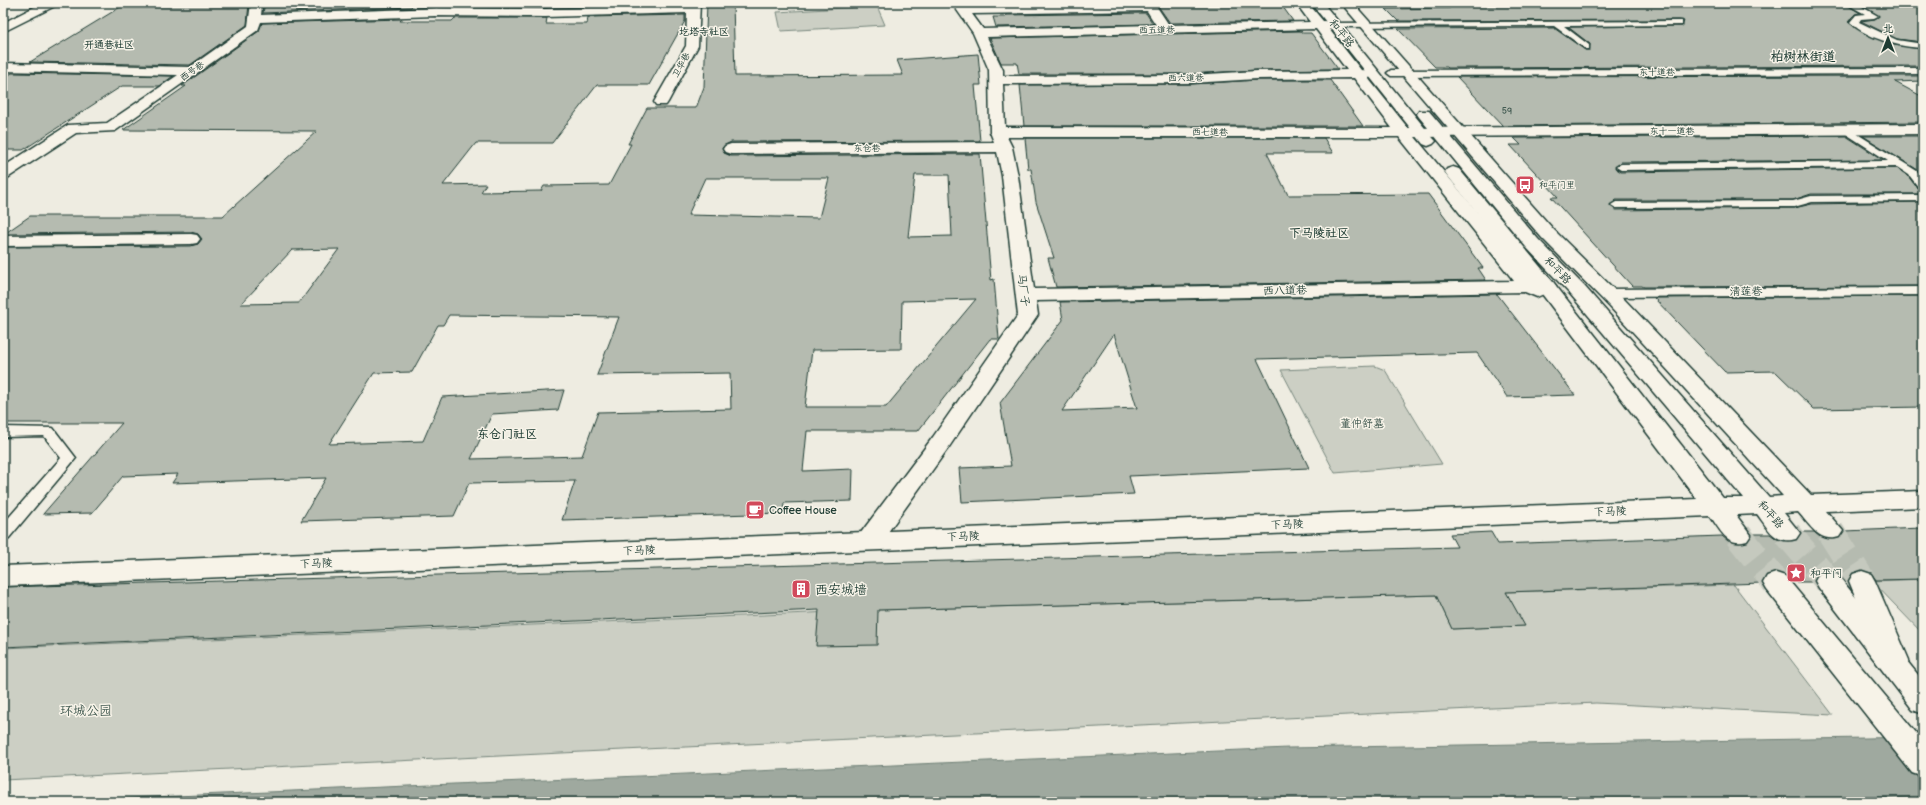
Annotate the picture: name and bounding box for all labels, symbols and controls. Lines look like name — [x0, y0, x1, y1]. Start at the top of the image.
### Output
street label: 和平路 — [1326, 16, 1357, 50]
north arrow — [1868, 18, 1908, 58]
text: 北 — [1883, 22, 1894, 35]
street label: 西五道巷 — [1139, 25, 1175, 36]
district label: 圪塔寺社区 — [679, 26, 729, 38]
district label: 开通巷社区 — [84, 39, 134, 51]
district label: 柏树林街道 — [1770, 49, 1836, 65]
street label: 卫华巷 — [670, 51, 693, 80]
street label: 西号巷 — [178, 59, 207, 84]
street label: 东十道巷 — [1639, 67, 1675, 78]
street label: 西六道巷 — [1168, 73, 1204, 84]
house number: 59 — [1502, 106, 1512, 117]
street label: 东十一道巷 — [1649, 126, 1695, 137]
street label: 西七道巷 — [1192, 127, 1228, 138]
street label: 东仓巷 — [853, 143, 881, 154]
bus stop icon: 和平门里 — [1514, 174, 1536, 196]
place label: 和平门里 — [1539, 180, 1575, 191]
district label: 下马陵社区 — [1289, 226, 1349, 241]
street label: 和平路 — [1542, 254, 1574, 287]
street label: 马厂子 — [1015, 273, 1032, 307]
street label: 西八道巷 — [1263, 284, 1307, 297]
street label: 清莲巷 — [1729, 285, 1763, 298]
park label: 董仲舒墓 — [1340, 417, 1384, 430]
district label: 东仓门社区 — [477, 427, 537, 442]
street label: 和平路 — [1755, 498, 1786, 531]
cafe icon: Coffee House — [744, 499, 766, 521]
place label: Coffee House — [769, 504, 837, 517]
street label: 下马陵 — [1593, 504, 1627, 519]
street label: 下马陵 — [1270, 517, 1304, 532]
street label: 下马陵 — [946, 529, 980, 544]
street label: 下马陵 — [622, 543, 656, 558]
street label: 下马陵 — [299, 556, 333, 571]
place icon: 和平门 — [1785, 562, 1807, 584]
place label: 和平门 — [1810, 567, 1843, 580]
building icon: 西安城墙 — [790, 578, 812, 600]
place label: 西安城墙 — [815, 582, 867, 598]
park label: 环城公园 — [60, 703, 112, 719]

